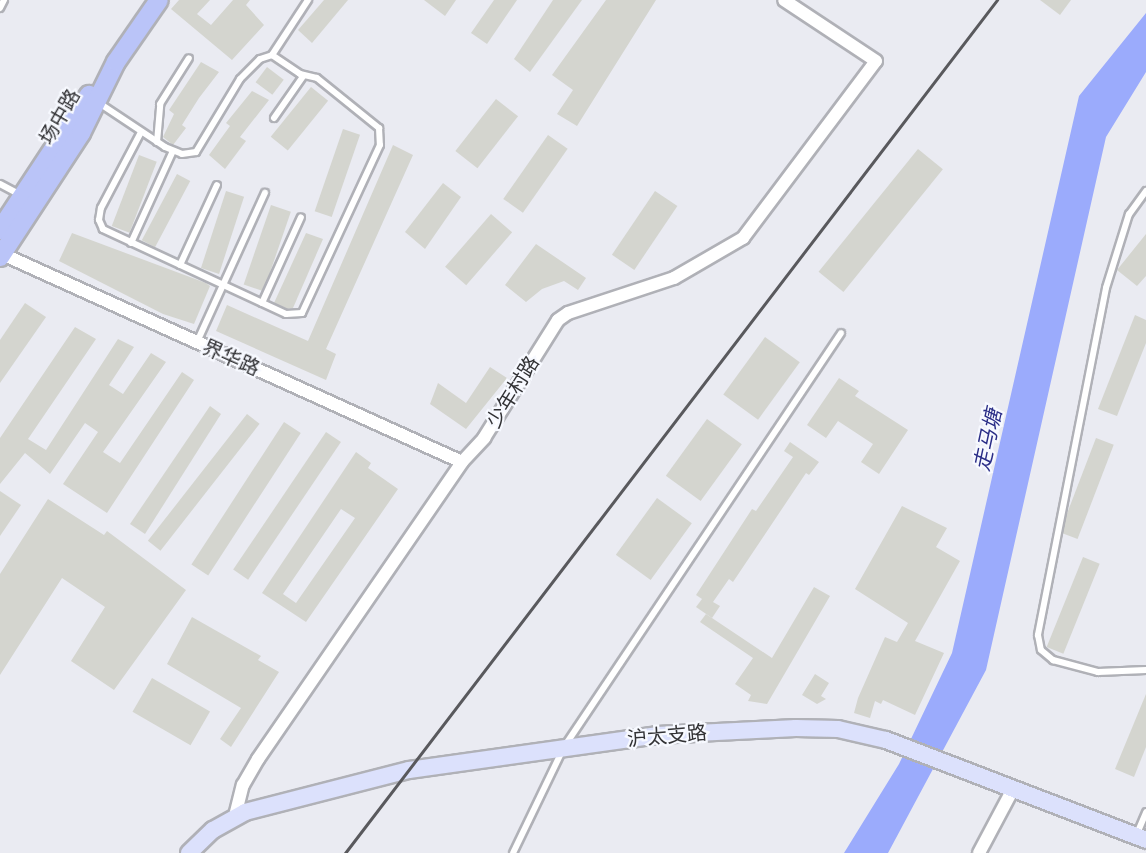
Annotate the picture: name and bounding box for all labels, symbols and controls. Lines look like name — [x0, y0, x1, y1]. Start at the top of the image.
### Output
street label: 场中路 — [35, 85, 85, 149]
street label: 界华路 — [199, 335, 263, 381]
street label: 少年村路 — [482, 352, 544, 432]
water label: 走马塘 — [969, 407, 1007, 473]
street label: 沪太支路 — [626, 721, 708, 751]

